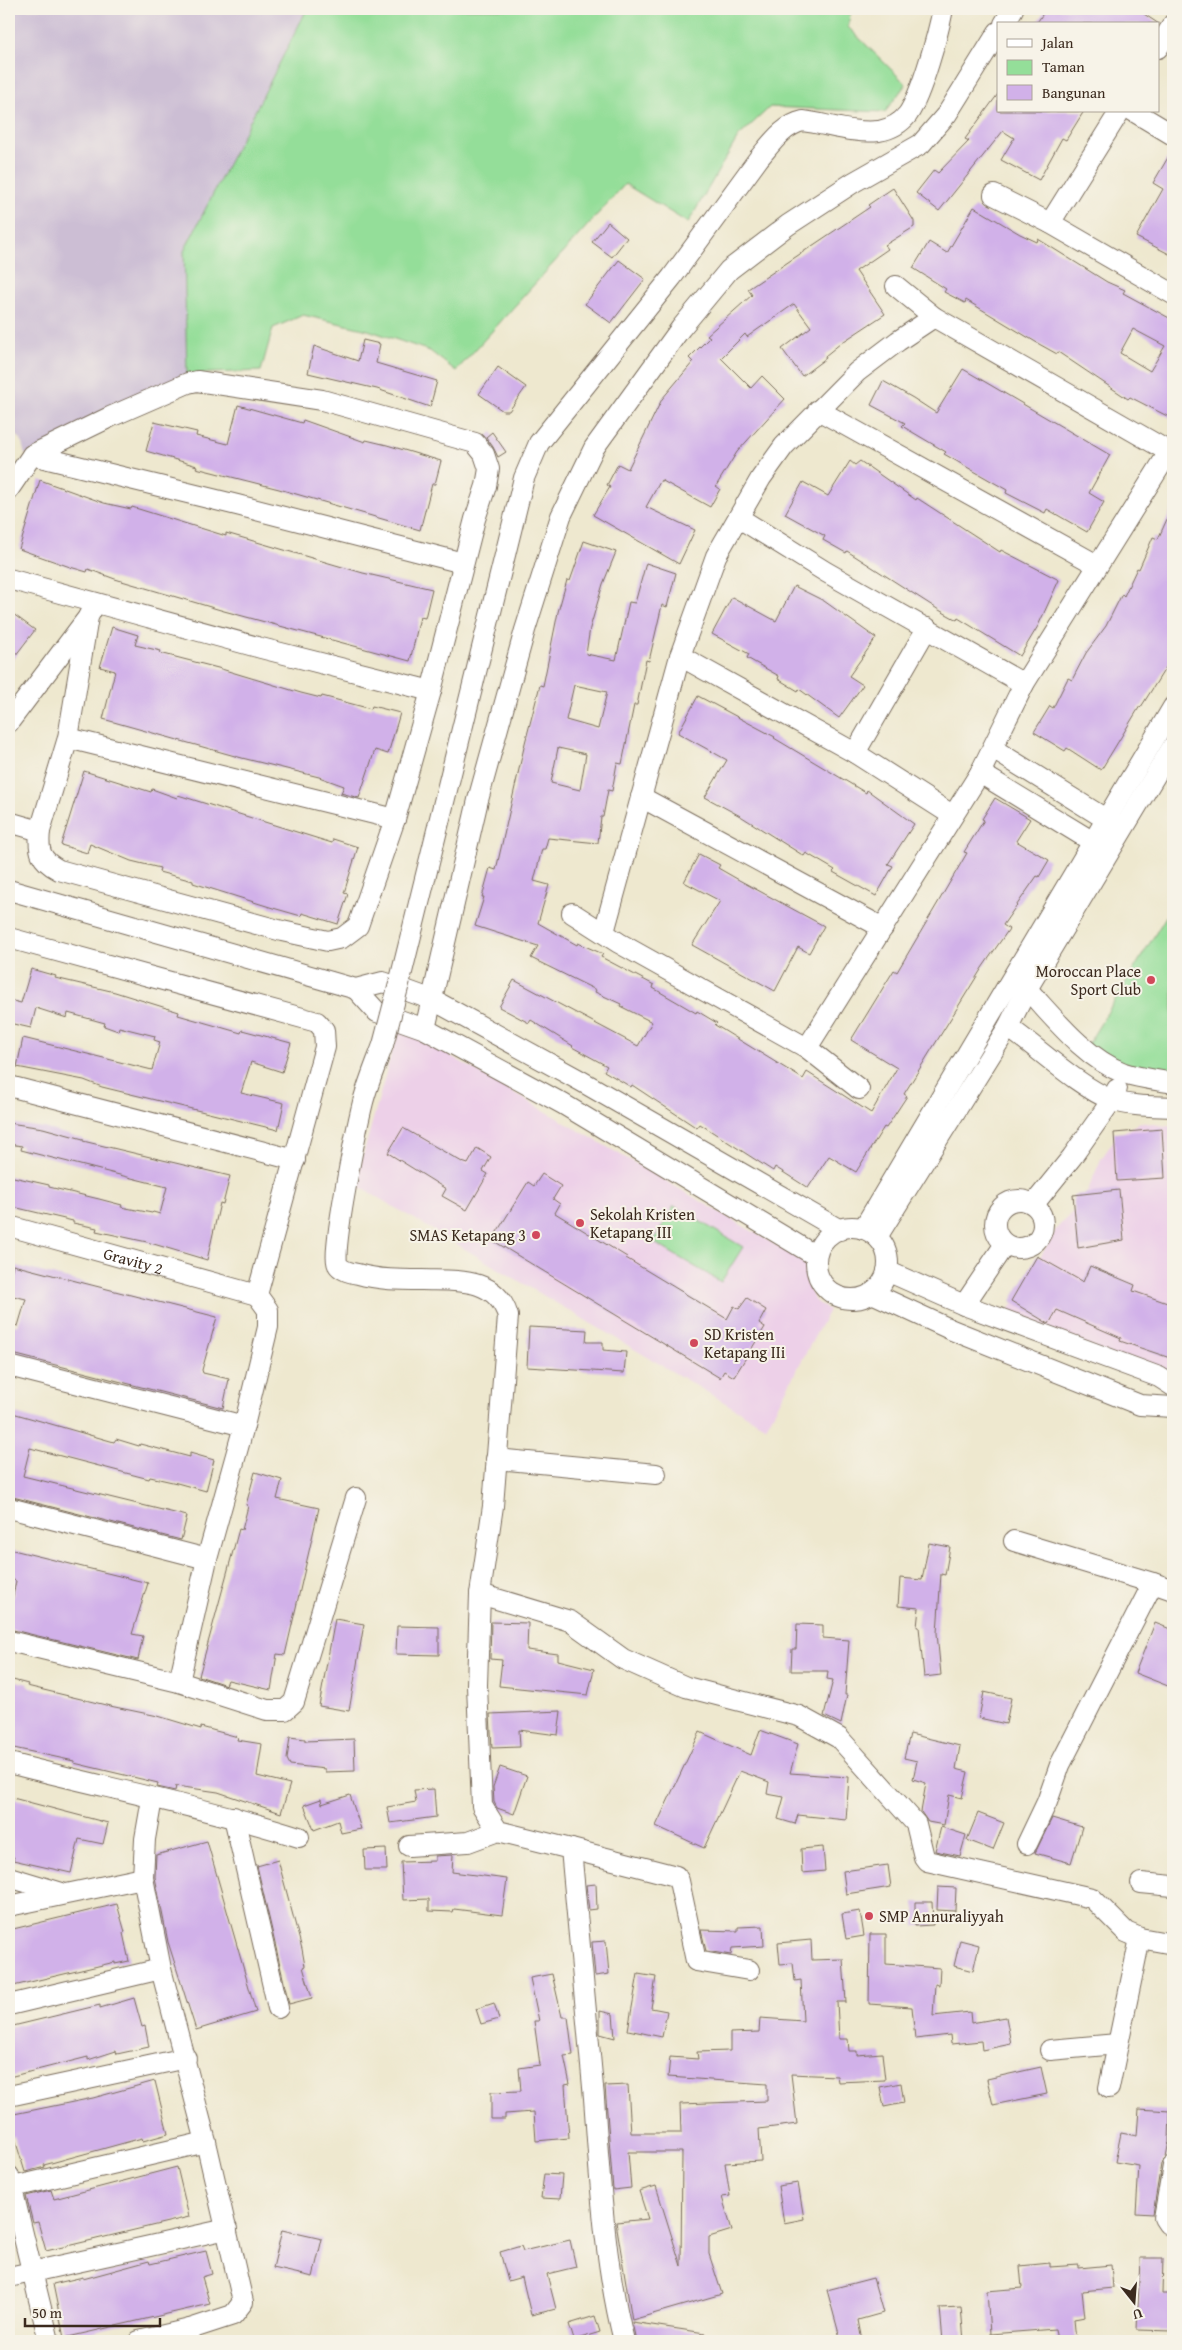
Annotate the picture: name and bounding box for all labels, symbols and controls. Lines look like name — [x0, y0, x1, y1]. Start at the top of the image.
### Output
legend — [997, 22, 1160, 112]
text: Jalan — [1040, 32, 1074, 53]
text: Taman — [1042, 56, 1085, 77]
text: Bangunan — [1042, 82, 1106, 103]
place label: Moroccan Place Sport Club — [1036, 959, 1141, 1001]
marker: Moroccan Place Sport Club — [1145, 974, 1157, 986]
place label: Sekolah Kristen Ketapang III — [590, 1202, 695, 1244]
marker: Sekolah Kristen Ketapang III — [574, 1217, 586, 1229]
place label: SMAS Ketapang 3 — [409, 1223, 526, 1247]
marker: SMAS Ketapang 3 — [530, 1229, 542, 1241]
street label: Gravity 2 — [101, 1241, 166, 1280]
place label: SD Kristen Ketapang IIi — [704, 1322, 786, 1364]
marker: SD Kristen Ketapang IIi — [688, 1337, 700, 1349]
place label: SMP Annuraliyyah — [879, 1904, 1004, 1928]
marker: SMP Annuraliyyah — [863, 1910, 875, 1922]
north arrow — [1110, 2278, 1160, 2328]
scale bar — [25, 2295, 160, 2327]
text: 50 m — [32, 2302, 63, 2323]
text: U — [1130, 2303, 1145, 2326]

